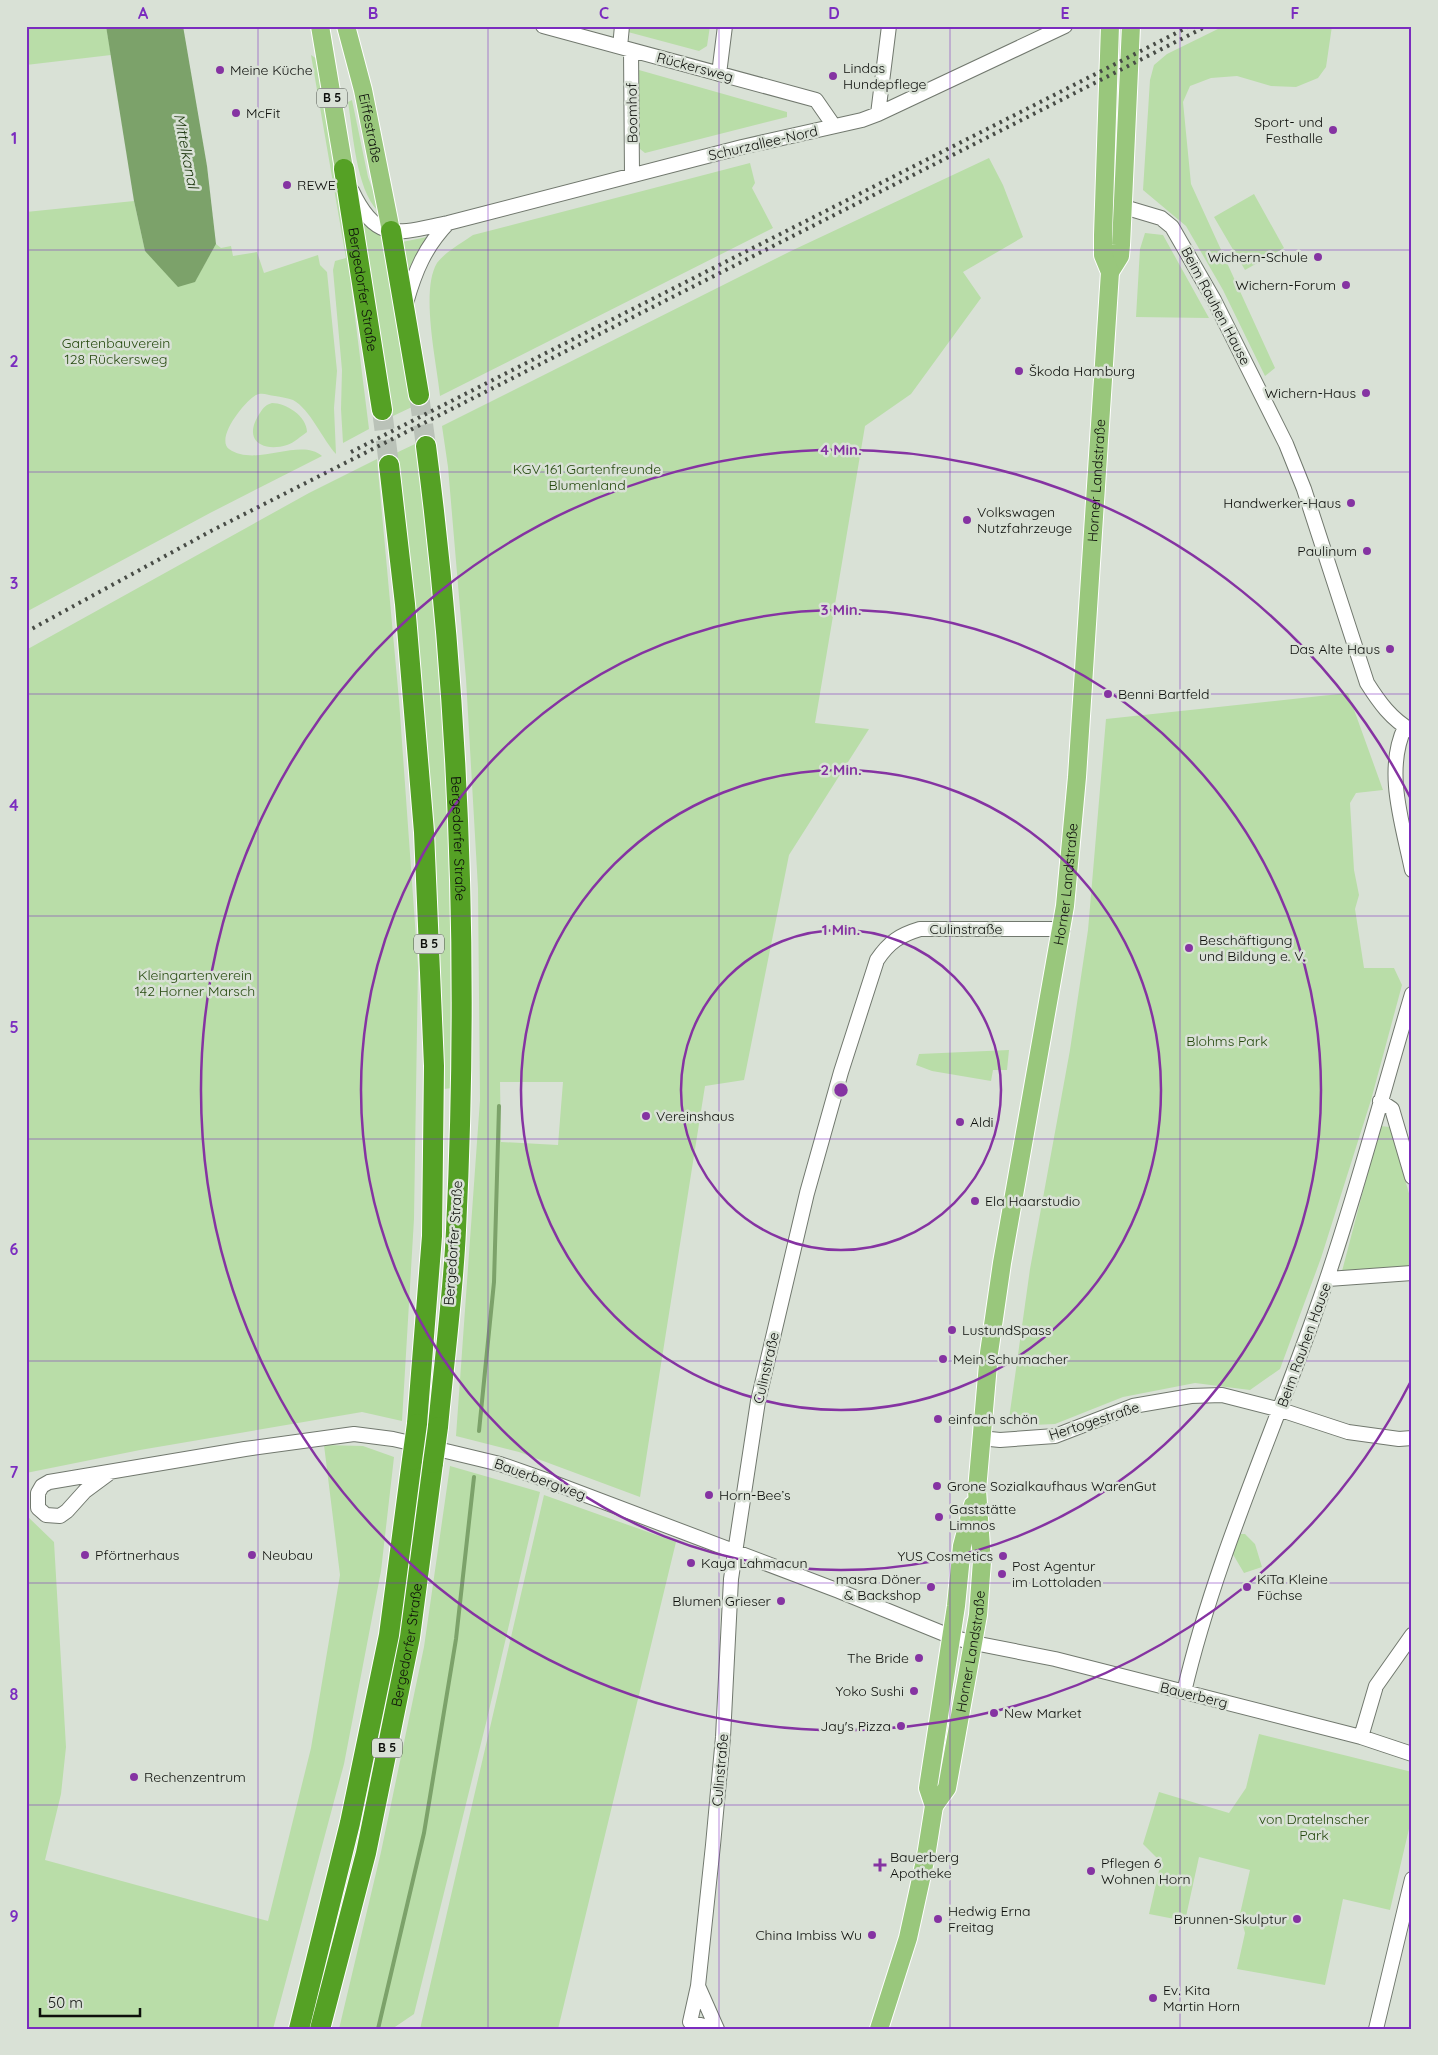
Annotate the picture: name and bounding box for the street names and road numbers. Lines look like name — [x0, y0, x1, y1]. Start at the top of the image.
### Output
street label: Rückersweg — [655, 48, 735, 86]
street label: Boomhof — [622, 83, 642, 143]
road number: B 5 — [317, 89, 347, 108]
street label: Eiffestraße — [355, 92, 386, 164]
street label: Schurzallee-Nord — [707, 122, 819, 164]
street label: Bergedorfer Straße — [344, 226, 382, 353]
street label: Beim Rauhen Hause — [1177, 244, 1255, 368]
street label: Horner Landstraße — [1083, 418, 1109, 542]
street label: Bergedorfer Straße — [447, 775, 470, 901]
street label: Horner Landstraße — [1049, 822, 1082, 947]
street label: Culinstraße — [930, 920, 1003, 938]
road number: B 5 — [414, 934, 444, 954]
street label: Bergedorfer Straße — [440, 1180, 466, 1306]
street label: Beim Rauhen Hause — [1273, 1280, 1335, 1410]
street label: Culinstraße — [749, 1330, 783, 1406]
street label: Hertogestraße — [1046, 1398, 1142, 1444]
street label: Bauerbergweg — [492, 1454, 588, 1504]
street label: Bergedorfer Straße — [387, 1582, 426, 1708]
street label: Horner Landstraße — [952, 1590, 989, 1714]
street label: Bauerberg — [1158, 1678, 1230, 1712]
street label: Culinstraße — [708, 1733, 732, 1807]
road number: B 5 — [372, 1739, 402, 1758]

